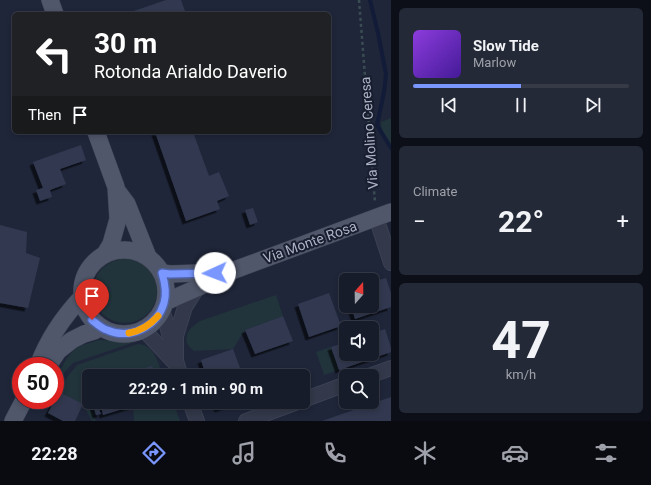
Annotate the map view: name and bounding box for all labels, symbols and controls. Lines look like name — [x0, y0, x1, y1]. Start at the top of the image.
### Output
text: 30 m — [94, 27, 157, 60]
icon: left — [28, 28, 80, 80]
text: Slow Tide — [473, 37, 539, 55]
text: Marlow — [473, 55, 516, 70]
text: Rotonda Arialdo Daverio — [94, 61, 287, 82]
street label: Via Molino Ceresa — [357, 76, 381, 190]
icon: previous — [438, 94, 460, 116]
icon: pause — [510, 94, 532, 116]
icon: next — [582, 94, 604, 116]
icon: arrive — [69, 104, 91, 126]
text: Then — [28, 106, 61, 124]
text: Climate — [413, 184, 457, 199]
text: 22° — [498, 204, 544, 239]
text: − — [413, 209, 426, 234]
text: + — [617, 209, 629, 234]
street label: Via Monte Rosa — [261, 218, 359, 266]
position arrow — [194, 252, 236, 294]
north arrow — [339, 273, 379, 313]
map controls — [339, 273, 379, 409]
pin — [75, 279, 109, 320]
icon: arrive — [81, 285, 103, 307]
text: 47 — [491, 310, 551, 371]
button: sound — [339, 321, 379, 361]
speed limit sign: 50 — [12, 357, 64, 409]
text: km/h — [506, 367, 536, 382]
button: search — [339, 369, 379, 409]
text: 22:29 · 1 min · 90 m — [129, 380, 263, 398]
icon: directions — [140, 439, 168, 467]
icon: music — [230, 439, 258, 467]
icon: phone — [321, 439, 349, 467]
icon: climate — [411, 439, 439, 467]
icon: car — [501, 439, 529, 467]
icon: filters — [592, 439, 620, 467]
text: 22:28 — [31, 443, 78, 464]

